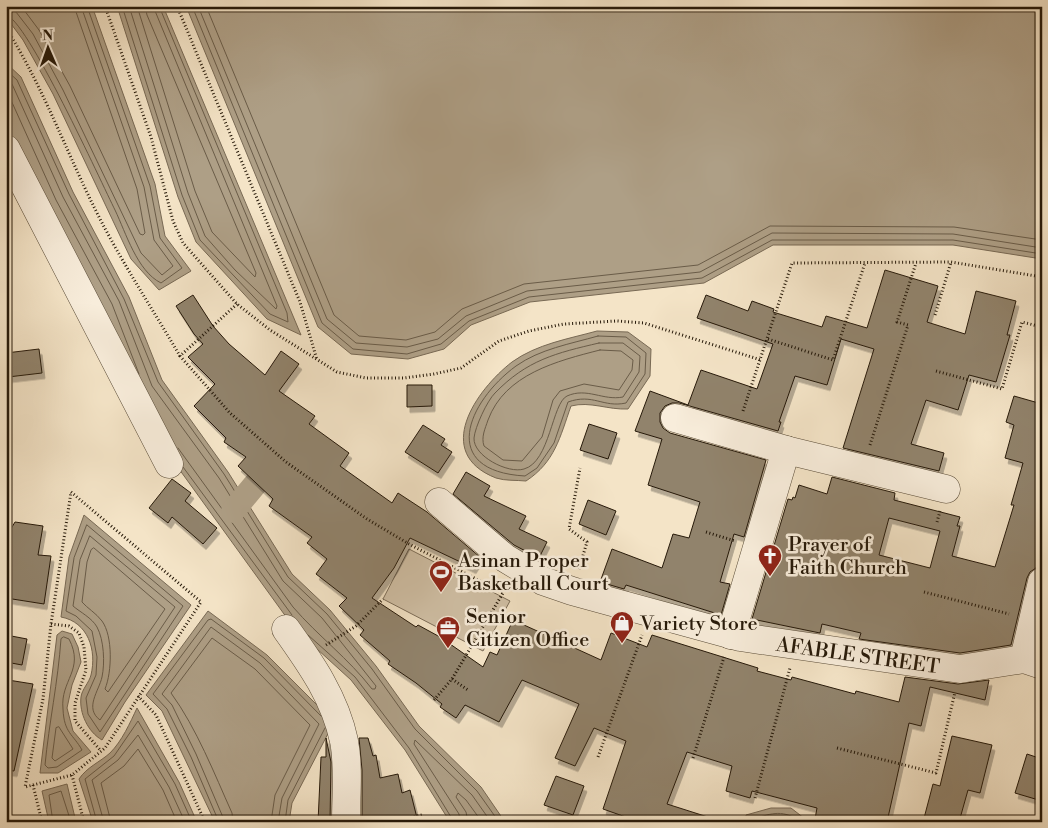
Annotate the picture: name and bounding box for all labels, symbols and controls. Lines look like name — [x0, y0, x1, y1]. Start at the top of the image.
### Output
north arrow — [22, 22, 72, 72]
text: N — [42, 27, 53, 45]
place label: Prayer of Faith Church — [788, 533, 907, 581]
church icon: Prayer of Faith Church — [757, 543, 783, 577]
place label: Asinan Proper Basketball Court — [457, 549, 609, 597]
sports icon: Asinan Proper Basketball Court — [428, 559, 454, 593]
place label: Senior Citizen Office — [466, 605, 589, 653]
shop icon: Variety Store — [609, 610, 635, 644]
place label: Variety Store — [639, 612, 758, 637]
office icon: Senior Citizen Office — [435, 615, 461, 649]
street label: AFABLE STREET — [773, 632, 941, 680]

